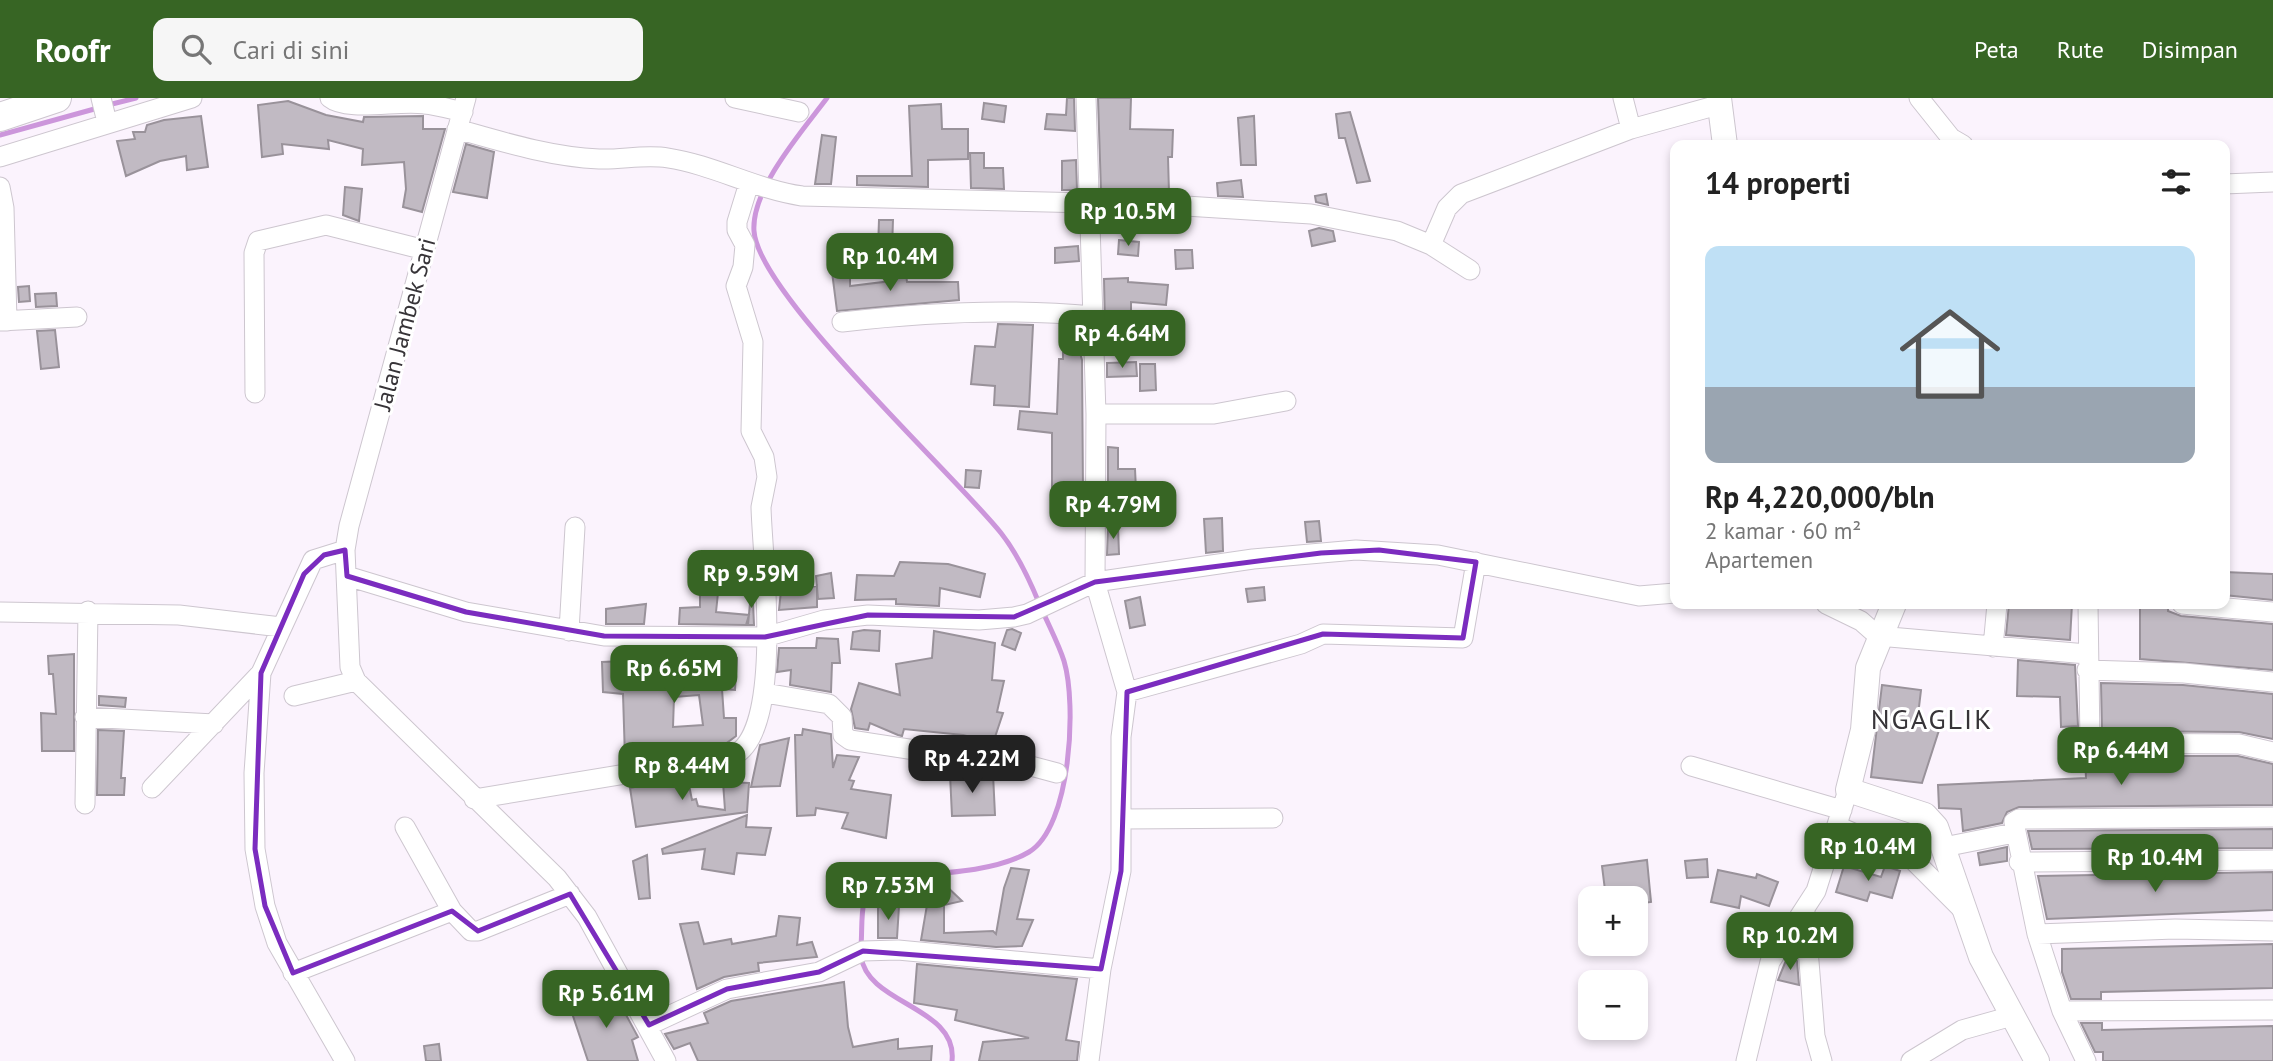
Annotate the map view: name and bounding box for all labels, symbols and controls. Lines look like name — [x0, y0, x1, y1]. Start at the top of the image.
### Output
search box — [153, 18, 643, 81]
text: Roofr — [35, 28, 111, 71]
icon: search — [177, 30, 215, 68]
text: Cari di sini — [233, 33, 350, 66]
text: Peta — [1974, 34, 2019, 65]
text: Rute — [2057, 34, 2104, 65]
text: Disimpan — [2142, 34, 2238, 65]
text: 14 properti — [1705, 163, 1851, 202]
icon: filters — [2157, 163, 2195, 201]
pin: Rp 10.5M — [1056, 188, 1200, 248]
text: Rp 10.5M — [1080, 196, 1176, 225]
street label: Jalan Jambek Sari — [366, 234, 442, 414]
pin: Rp 10.4M — [818, 234, 962, 293]
text: Rp 10.4M — [842, 241, 938, 270]
icon: home — [1887, 291, 2013, 417]
pin: Rp 4.64M — [1050, 310, 1194, 370]
text: Rp 4.64M — [1074, 318, 1170, 347]
text: Rp 4,220,000/bln — [1705, 477, 1935, 516]
pin: Rp 4.79M — [1041, 482, 1185, 541]
text: Rp 4.79M — [1065, 489, 1161, 518]
text: 2 kamar · 60 m² — [1705, 516, 1861, 545]
text: Apartemen — [1705, 545, 1813, 574]
pin: Rp 9.59M — [679, 550, 823, 610]
text: Rp 9.59M — [703, 558, 799, 587]
pin: Rp 6.65M — [602, 646, 746, 705]
text: Rp 6.65M — [626, 653, 722, 682]
district label: NGAGLIK — [1871, 700, 1993, 737]
pin: Rp 6.44M — [2049, 728, 2193, 787]
text: Rp 6.44M — [2073, 735, 2169, 764]
pin: Rp 4.22M — [900, 736, 1044, 795]
pin: Rp 8.44M — [610, 742, 754, 802]
text: Rp 4.22M — [924, 743, 1020, 772]
text: Rp 8.44M — [634, 750, 730, 779]
pin: Rp 10.4M — [1796, 824, 1940, 883]
text: Rp 10.4M — [1820, 831, 1916, 860]
pin: Rp 10.4M — [2083, 834, 2227, 894]
text: Rp 10.4M — [2107, 842, 2203, 871]
pin: Rp 7.53M — [816, 862, 960, 922]
text: Rp 7.53M — [842, 870, 934, 899]
map controls — [1578, 886, 1648, 1040]
button: + — [1578, 886, 1648, 956]
pin: Rp 10.2M — [1718, 912, 1862, 972]
text: Rp 10.2M — [1742, 920, 1838, 949]
pin: Rp 5.61M — [534, 970, 678, 1030]
button: − — [1578, 970, 1648, 1040]
text: Rp 5.61M — [558, 978, 654, 1007]

